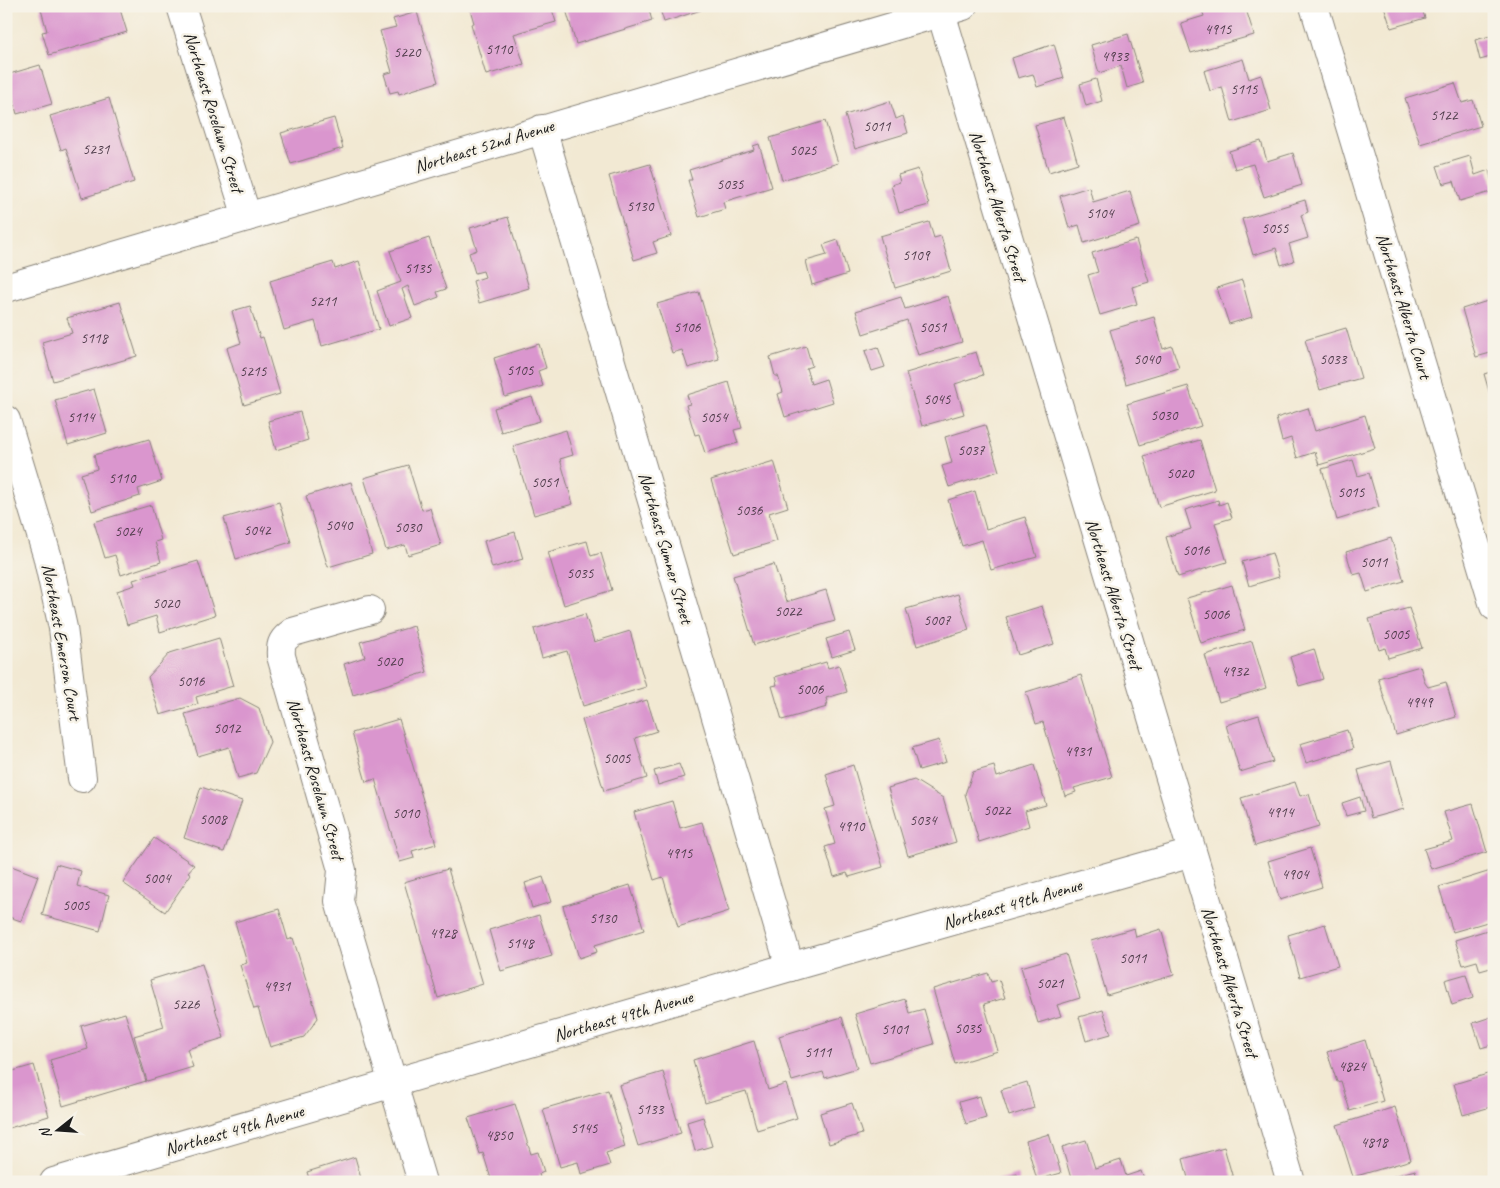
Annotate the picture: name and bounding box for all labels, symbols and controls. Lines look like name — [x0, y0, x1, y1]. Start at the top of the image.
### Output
house number: 4915 — [1204, 20, 1233, 39]
street label: Northeast Roselawn Street — [179, 29, 250, 198]
house number: 5110 — [485, 40, 514, 59]
house number: 5220 — [393, 43, 422, 62]
house number: 4933 — [1101, 47, 1130, 66]
house number: 5115 — [1230, 80, 1259, 99]
house number: 5122 — [1430, 106, 1459, 125]
street label: Northeast 52nd Avenue — [412, 114, 557, 178]
house number: 5011 — [863, 117, 892, 136]
street label: Northeast Alberta Street — [965, 128, 1032, 287]
house number: 5231 — [82, 140, 111, 159]
house number: 5025 — [789, 141, 818, 160]
house number: 5035 — [716, 175, 745, 194]
house number: 5130 — [626, 197, 655, 216]
house number: 5104 — [1086, 204, 1115, 223]
house number: 5055 — [1261, 219, 1290, 238]
street label: Northeast Alberta Court — [1371, 231, 1437, 383]
house number: 5109 — [902, 246, 931, 265]
house number: 5135 — [404, 259, 433, 278]
house number: 5211 — [309, 292, 338, 311]
house number: 5106 — [673, 318, 702, 337]
house number: 5051 — [919, 318, 948, 337]
house number: 5118 — [80, 329, 109, 348]
house number: 5040 — [1133, 350, 1162, 369]
house number: 5033 — [1319, 350, 1348, 369]
house number: 5105 — [506, 361, 535, 380]
house number: 5215 — [239, 362, 268, 381]
house number: 5045 — [923, 390, 952, 409]
house number: 5030 — [1150, 406, 1179, 425]
house number: 5114 — [67, 408, 96, 427]
house number: 5054 — [700, 408, 729, 427]
house number: 5037 — [957, 441, 986, 460]
house number: 5020 — [1166, 464, 1195, 483]
house number: 5110 — [108, 469, 137, 488]
street label: Northeast Sumner Street — [634, 470, 699, 628]
house number: 5051 — [531, 473, 560, 492]
house number: 5015 — [1337, 483, 1366, 502]
house number: 5036 — [735, 501, 764, 520]
house number: 5040 — [325, 516, 354, 535]
street label: Northeast Alberta Street — [1081, 516, 1148, 675]
house number: 5030 — [394, 518, 423, 537]
house number: 5042 — [243, 521, 272, 540]
house number: 5024 — [114, 522, 143, 541]
house number: 5016 — [1182, 541, 1211, 560]
house number: 5011 — [1360, 553, 1389, 572]
street label: Northeast Emerson Court — [37, 562, 87, 724]
house number: 5035 — [566, 564, 595, 583]
house number: 5020 — [152, 594, 181, 613]
house number: 5022 — [774, 602, 803, 621]
house number: 5006 — [1202, 605, 1231, 624]
house number: 5007 — [923, 611, 952, 630]
house number: 5005 — [1382, 625, 1411, 644]
house number: 5020 — [375, 652, 404, 671]
house number: 4932 — [1221, 662, 1250, 681]
house number: 5016 — [177, 672, 206, 691]
house number: 5006 — [796, 680, 825, 699]
house number: 4949 — [1405, 693, 1434, 712]
street label: Northeast Roselawn Street — [282, 696, 350, 865]
house number: 5012 — [213, 719, 242, 738]
house number: 4931 — [1064, 742, 1093, 761]
house number: 5005 — [603, 749, 632, 768]
house number: 5022 — [983, 801, 1012, 820]
house number: 4914 — [1266, 803, 1295, 822]
house number: 5010 — [392, 804, 421, 823]
house number: 5008 — [199, 810, 228, 829]
house number: 5034 — [909, 811, 938, 830]
house number: 4910 — [837, 817, 866, 836]
house number: 4915 — [665, 844, 694, 863]
house number: 4904 — [1281, 865, 1310, 884]
house number: 5004 — [143, 869, 172, 888]
street label: Northeast 49th Avenue — [940, 873, 1085, 934]
house number: 5005 — [62, 896, 91, 915]
street label: Northeast Alberta Street — [1197, 904, 1264, 1063]
house number: 5130 — [589, 909, 618, 928]
house number: 4928 — [429, 924, 458, 943]
house number: 5148 — [506, 934, 535, 953]
house number: 5011 — [1119, 949, 1148, 968]
house number: 5021 — [1036, 974, 1065, 993]
house number: 4931 — [263, 977, 292, 996]
street label: Northeast 49th Avenue — [551, 985, 696, 1046]
house number: 5226 — [172, 995, 201, 1014]
house number: 5035 — [954, 1019, 983, 1038]
house number: 5101 — [881, 1020, 910, 1039]
house number: 5111 — [804, 1043, 833, 1062]
house number: 4824 — [1338, 1057, 1367, 1076]
street label: Northeast 49th Avenue — [162, 1099, 307, 1160]
house number: 5133 — [636, 1100, 665, 1119]
north arrow — [32, 1106, 82, 1156]
house number: 5145 — [570, 1119, 599, 1138]
text: N — [36, 1125, 55, 1140]
house number: 4850 — [485, 1126, 514, 1145]
house number: 4818 — [1360, 1133, 1389, 1152]

